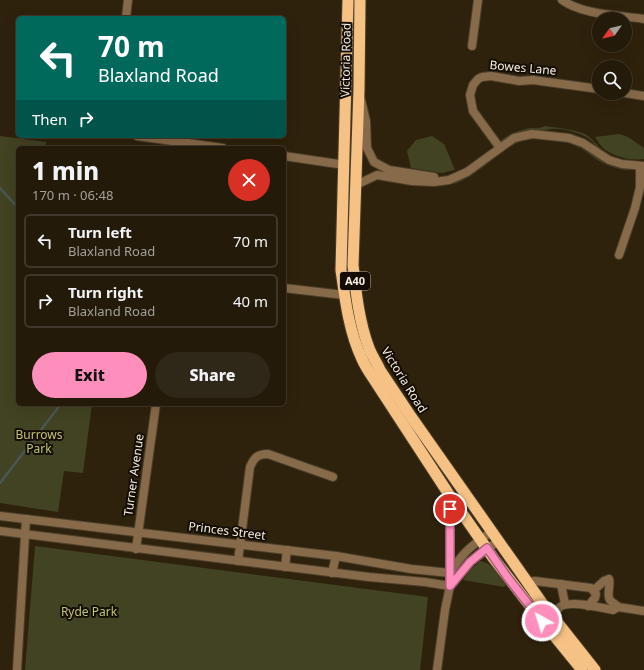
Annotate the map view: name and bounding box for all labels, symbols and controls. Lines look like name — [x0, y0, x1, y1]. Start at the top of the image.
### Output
north arrow — [592, 12, 632, 52]
map controls — [592, 12, 632, 100]
street label: Victoria Road — [336, 23, 355, 97]
text: 70 m — [98, 27, 165, 65]
icon: left — [32, 32, 84, 84]
street label: Bowes Lane — [489, 56, 557, 79]
button: search — [592, 60, 632, 100]
text: Blaxland Road — [98, 63, 219, 87]
icon: right — [75, 108, 97, 130]
text: Then — [32, 109, 67, 129]
text: 1 min — [32, 154, 99, 187]
button: close — [228, 159, 270, 201]
text: 170 m · 06:48 — [32, 186, 113, 204]
text: Turn left — [68, 222, 132, 242]
icon: left — [34, 230, 56, 252]
text: 70 m — [233, 231, 268, 251]
text: Blaxland Road — [68, 242, 155, 260]
road number: A40 — [340, 272, 370, 290]
text: Turn right — [68, 282, 143, 302]
icon: right — [34, 290, 56, 312]
text: 40 m — [233, 291, 268, 311]
text: Blaxland Road — [68, 302, 155, 320]
street label: Victoria Road — [378, 344, 431, 416]
button: Exit — [32, 352, 147, 398]
button: Share — [155, 352, 270, 398]
park label: Burrows Park — [15, 426, 63, 457]
street label: Turner Avenue — [119, 433, 148, 517]
pin — [433, 492, 467, 526]
icon: arrive — [439, 498, 461, 520]
street label: Princes Street — [187, 517, 267, 544]
position arrow — [521, 600, 563, 642]
park label: Ryde Park — [61, 603, 118, 620]

